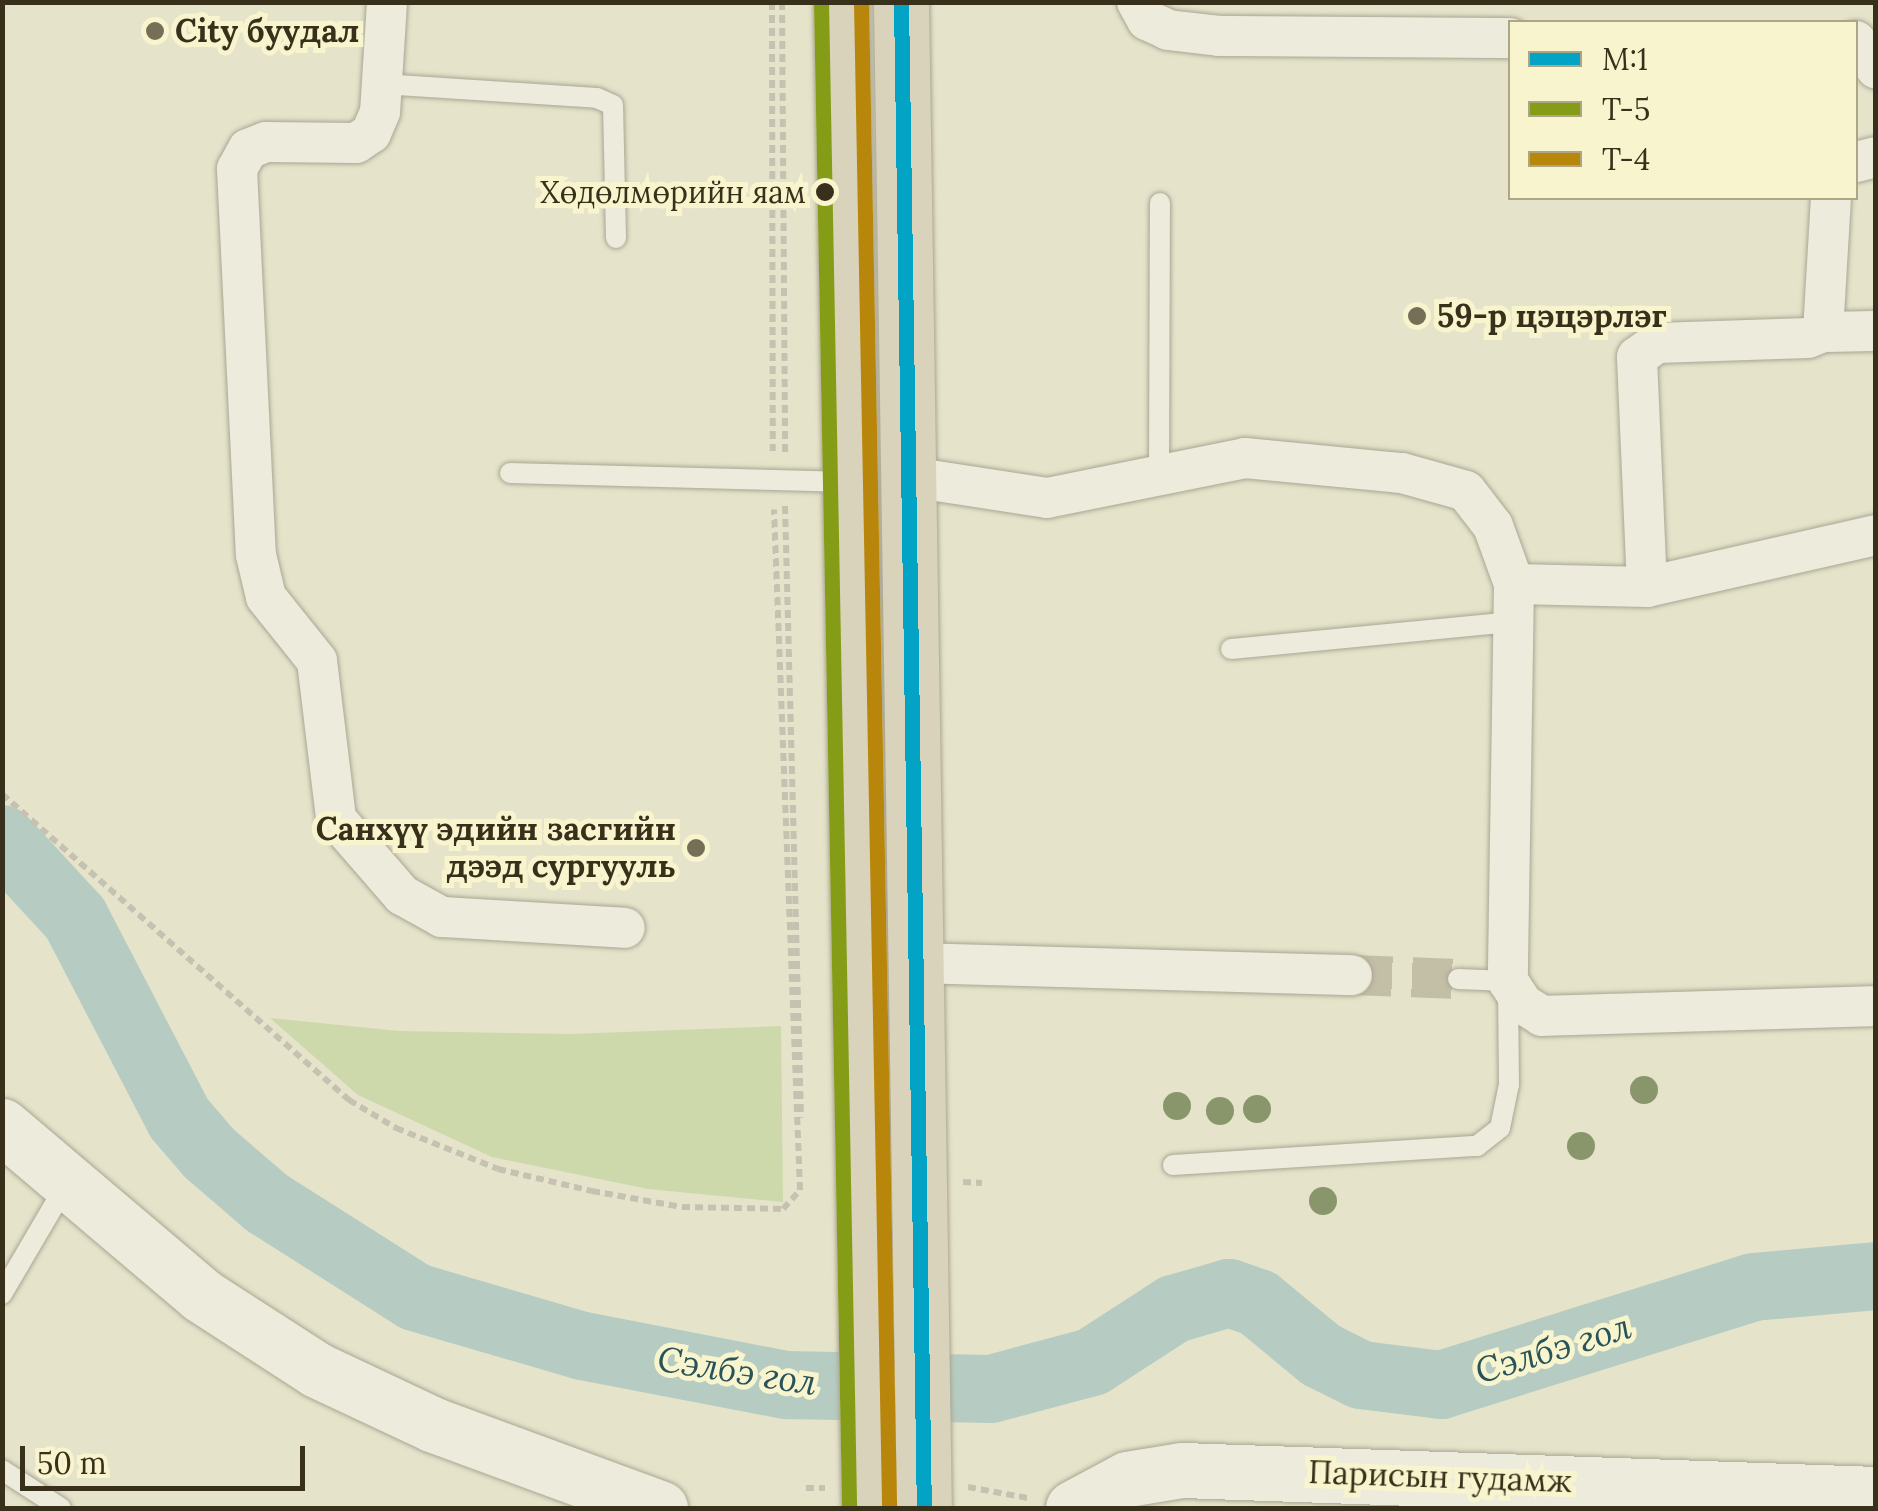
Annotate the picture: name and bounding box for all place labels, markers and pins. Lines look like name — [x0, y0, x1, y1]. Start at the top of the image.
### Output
place label: City буудал — [175, 12, 359, 50]
marker: City буудал — [144, 20, 166, 42]
place label: Хөдөлмөрийн яам — [540, 174, 806, 210]
marker: Хөдөлмөрийн яам — [815, 182, 835, 202]
place label: 59-р цэцэрлэг — [1437, 297, 1667, 335]
marker: 59-р цэцэрлэг — [1406, 305, 1428, 327]
place label: Санхүү эдийн засгийн дээд сургууль — [316, 811, 676, 886]
marker: Санхүү эдийн засгийн дээд сургууль — [685, 837, 707, 859]

